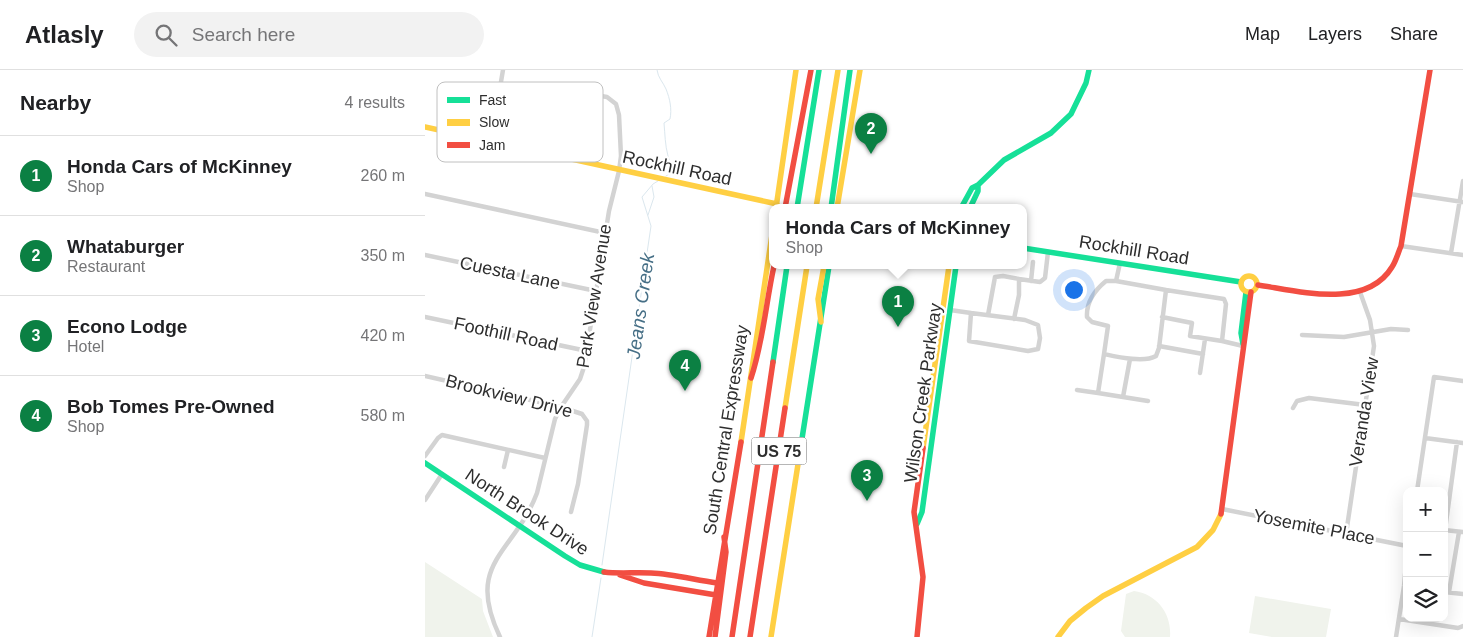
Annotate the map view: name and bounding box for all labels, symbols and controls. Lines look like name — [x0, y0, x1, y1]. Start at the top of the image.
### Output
search box — [134, 12, 484, 57]
text: Atlasly — [25, 21, 104, 48]
icon: search — [152, 21, 180, 49]
text: Search here — [192, 24, 295, 45]
text: Map — [1245, 24, 1280, 44]
text: Layers — [1308, 24, 1362, 44]
text: Share — [1390, 24, 1438, 44]
legend — [437, 82, 603, 162]
text: Nearby — [20, 91, 91, 114]
text: Fast — [479, 92, 506, 108]
text: 4 results — [345, 94, 405, 111]
pin: 2 — [855, 113, 887, 154]
text: Slow — [479, 114, 510, 130]
text: Jam — [479, 137, 505, 153]
street label: Rockhill Road — [621, 147, 733, 189]
text: Honda Cars of McKinney — [67, 156, 292, 177]
text: 1 — [32, 167, 40, 184]
text: 260 m — [361, 167, 405, 184]
text: Shop — [67, 178, 104, 195]
popup — [769, 204, 1027, 269]
text: Honda Cars of McKinney — [786, 217, 1010, 238]
street label: Park View Avenue — [573, 223, 615, 369]
street label: Rockhill Road — [1078, 231, 1190, 269]
text: Whataburger — [67, 236, 184, 257]
text: Shop — [786, 239, 823, 256]
text: 2 — [32, 247, 40, 264]
text: 350 m — [361, 247, 405, 264]
water label: Jeans Creek — [623, 250, 659, 361]
street label: Cuesta Lane — [458, 253, 562, 293]
text: Restaurant — [67, 258, 145, 275]
your location — [1061, 277, 1087, 303]
pin: 1 — [882, 286, 914, 327]
street label: Wilson Creek Parkway — [900, 302, 946, 484]
street label: Foothill Road — [452, 313, 560, 355]
text: Econo Lodge — [67, 316, 187, 337]
street label: South Central Expressway — [700, 324, 752, 536]
text: 3 — [32, 327, 40, 344]
text: 420 m — [361, 327, 405, 344]
text: Hotel — [67, 338, 104, 355]
pin: 4 — [669, 350, 701, 391]
street label: Veranda View — [1345, 355, 1383, 468]
street label: Brookview Drive — [443, 371, 575, 421]
text: Bob Tomes Pre-Owned — [67, 396, 275, 417]
text: 4 — [32, 407, 40, 424]
text: 580 m — [361, 407, 405, 424]
text: Shop — [67, 418, 104, 435]
road number: US 75 — [751, 438, 807, 464]
pin: 3 — [851, 460, 883, 501]
street label: North Brook Drive — [462, 465, 592, 559]
map controls — [1403, 487, 1448, 622]
button: + — [1403, 487, 1448, 532]
street label: Yosemite Place — [1252, 505, 1376, 549]
button: − — [1403, 532, 1448, 577]
button: layers — [1403, 577, 1448, 622]

